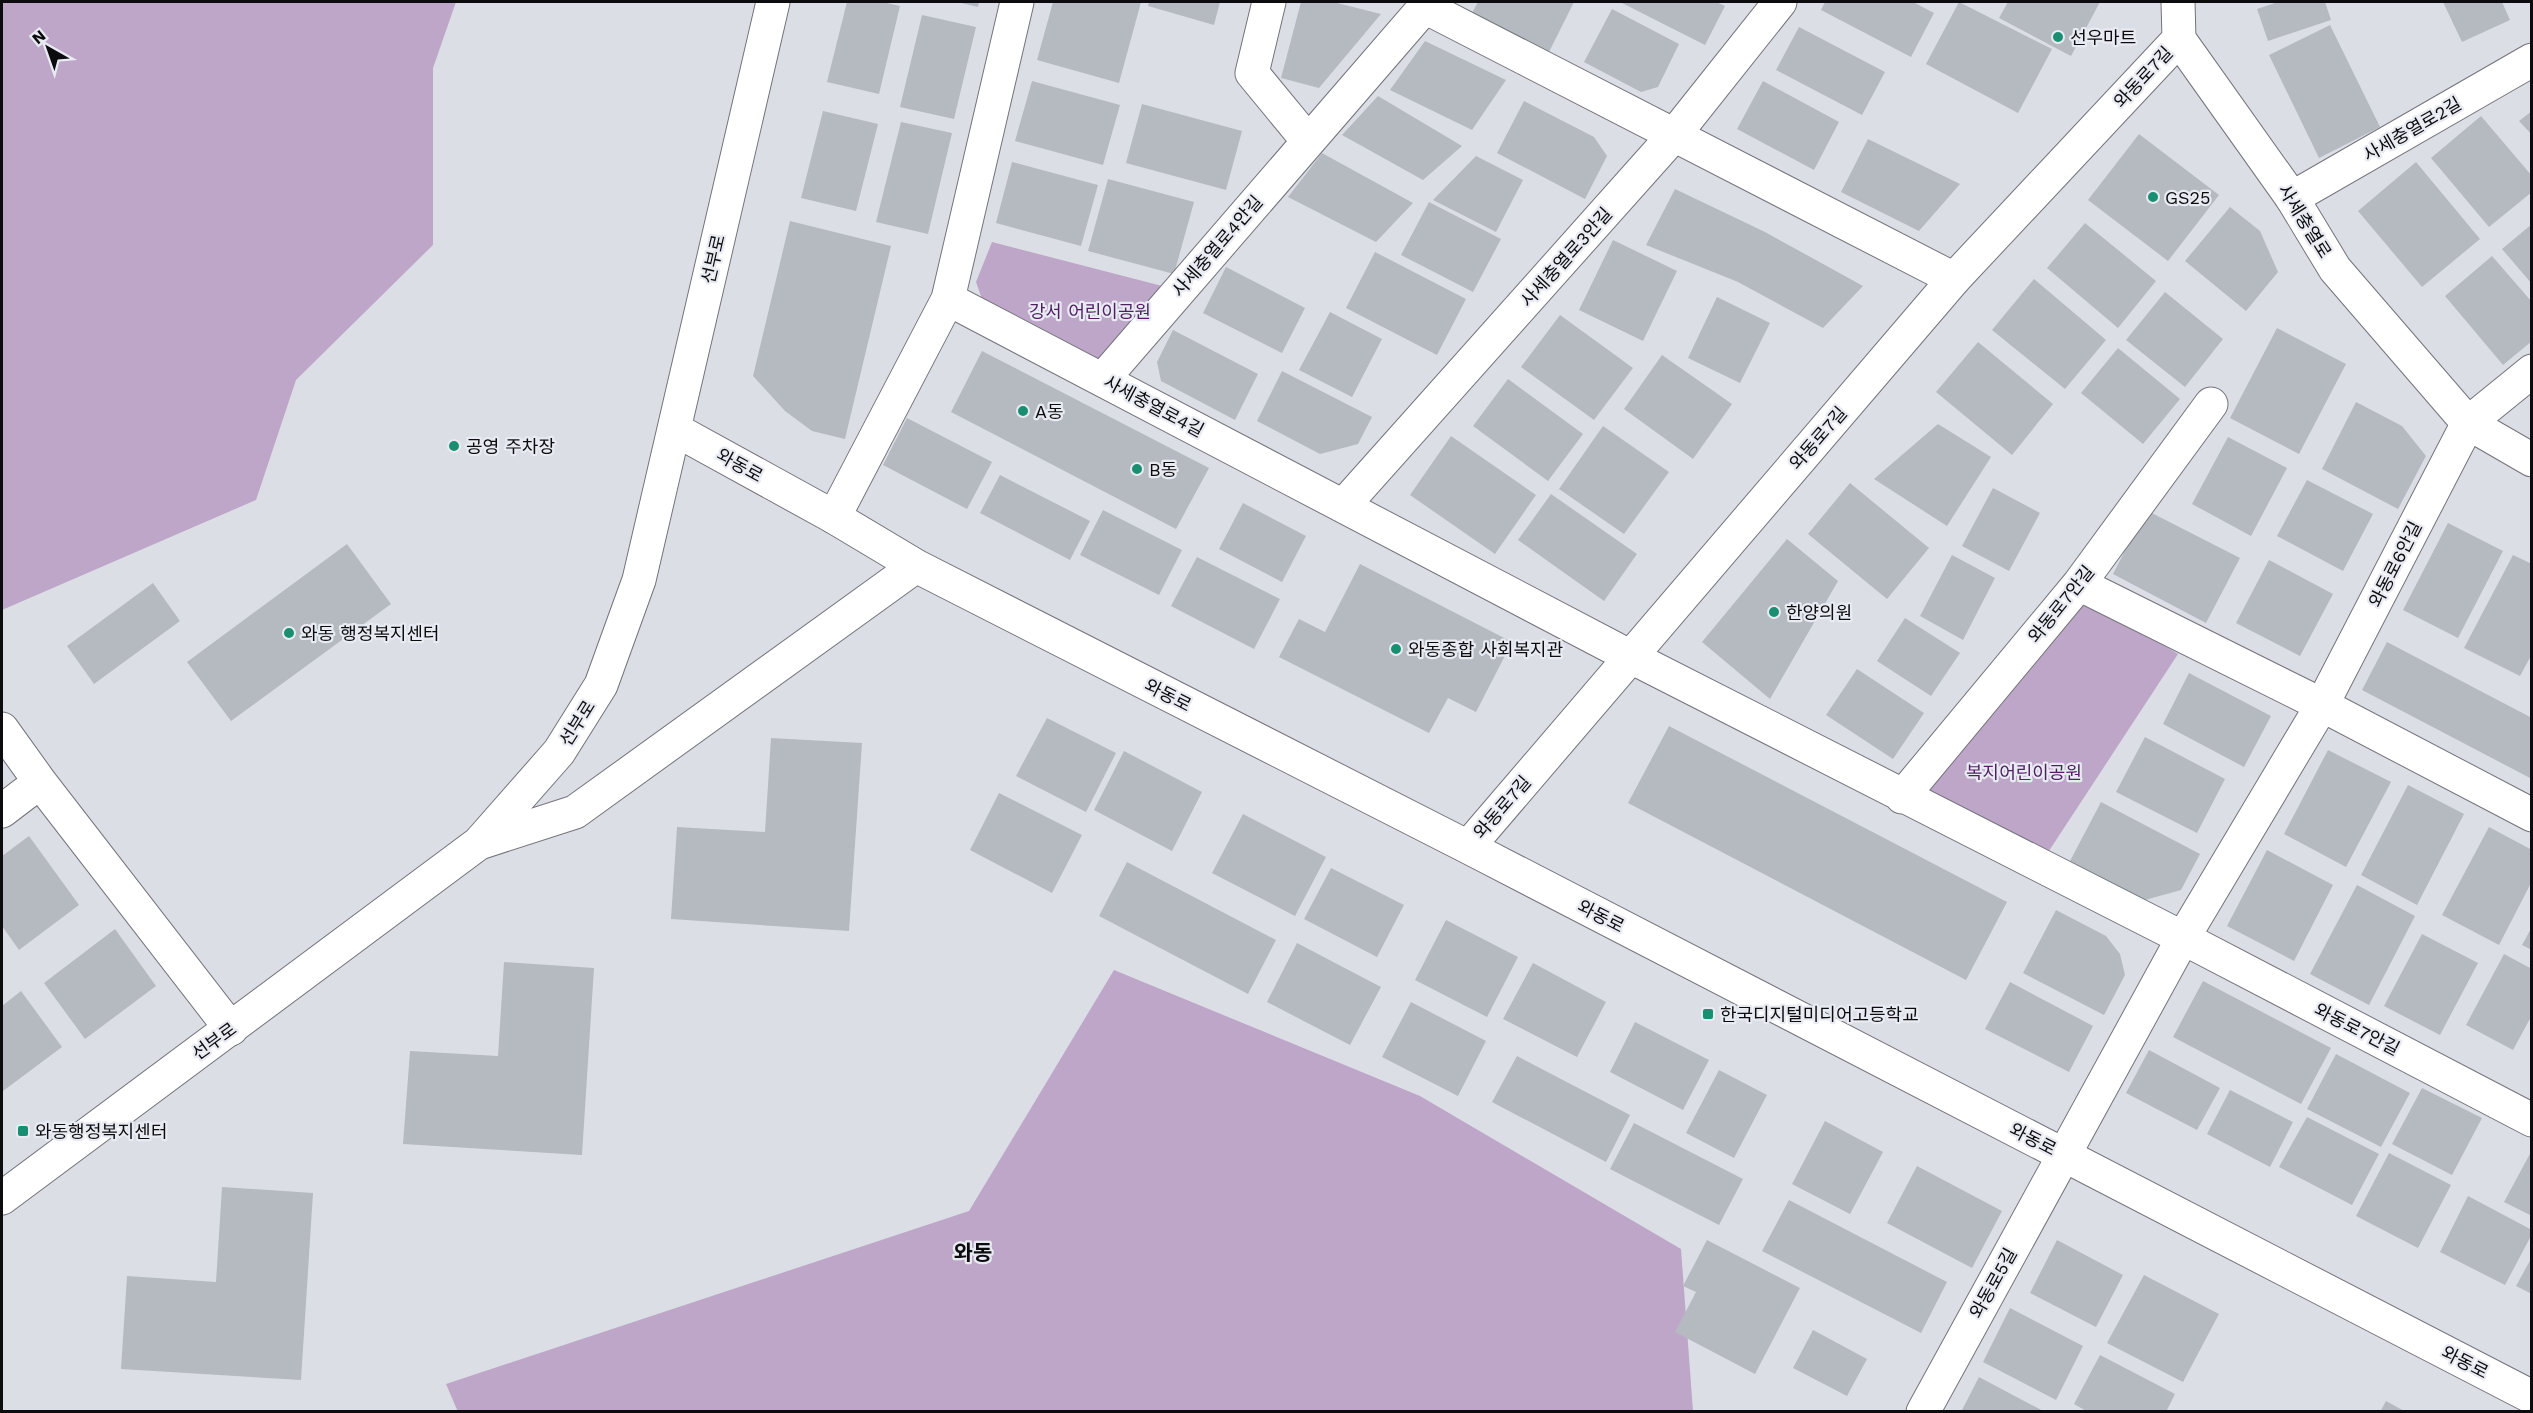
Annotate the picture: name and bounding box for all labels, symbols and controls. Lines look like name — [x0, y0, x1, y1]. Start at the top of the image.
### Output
north arrow — [18, 18, 78, 78]
text: N — [28, 26, 49, 48]
place label: 선우마트 — [2070, 27, 2136, 48]
marker: 선우마트 — [2051, 30, 2065, 44]
street label: 와동로7길 — [2109, 42, 2177, 112]
street label: 사세충열로2길 — [2359, 92, 2465, 166]
street label: 사세충열로 — [2274, 180, 2336, 262]
place label: GS25 — [2165, 187, 2211, 208]
marker: GS25 — [2146, 190, 2160, 204]
street label: 사세충열로4안길 — [1167, 191, 1267, 301]
street label: 사세충열로3안길 — [1516, 203, 1616, 311]
street label: 선부로 — [697, 232, 729, 286]
park label: 강서 어린이공원 — [1029, 301, 1151, 322]
street label: 사세충열로4길 — [1100, 371, 1208, 441]
place label: A동 — [1035, 401, 1063, 422]
street label: 와동로7길 — [1785, 402, 1851, 474]
marker: A동 — [1016, 404, 1030, 418]
place label: 공영 주차장 — [466, 436, 555, 457]
marker: 공영 주차장 — [447, 439, 461, 453]
street label: 와동로 — [713, 444, 767, 486]
place label: B동 — [1149, 459, 1177, 480]
marker: B동 — [1130, 462, 1144, 476]
street label: 와동로6안길 — [2364, 517, 2426, 611]
street label: 와동로7안길 — [2024, 561, 2098, 647]
place label: 한양의원 — [1786, 602, 1852, 623]
marker: 한양의원 — [1767, 605, 1781, 619]
place label: 와동 행정복지센터 — [301, 623, 440, 644]
marker: 와동 행정복지센터 — [282, 626, 296, 640]
place label: 와동종합 사회복지관 — [1408, 639, 1564, 660]
marker: 와동종합 사회복지관 — [1389, 642, 1403, 656]
street label: 와동로 — [1141, 674, 1195, 716]
street label: 선부로 — [555, 696, 599, 750]
park label: 복지어린이공원 — [1966, 762, 2082, 783]
street label: 와동로7길 — [1469, 771, 1535, 843]
street label: 와동로 — [1574, 895, 1628, 937]
street label: 와동로7안길 — [2311, 999, 2403, 1059]
place label: 한국디지털미디어고등학교 — [1720, 1004, 1919, 1025]
marker: 한국디지털미디어고등학교 — [1701, 1007, 1715, 1021]
street label: 선부로 — [188, 1018, 240, 1064]
street label: 와동로 — [2006, 1118, 2060, 1160]
place label: 와동행정복지센터 — [35, 1121, 167, 1142]
marker: 와동행정복지센터 — [16, 1124, 30, 1138]
district label: 와동 — [954, 1240, 992, 1265]
street label: 와동로5길 — [1965, 1244, 2021, 1322]
street label: 와동로 — [2438, 1341, 2492, 1383]

